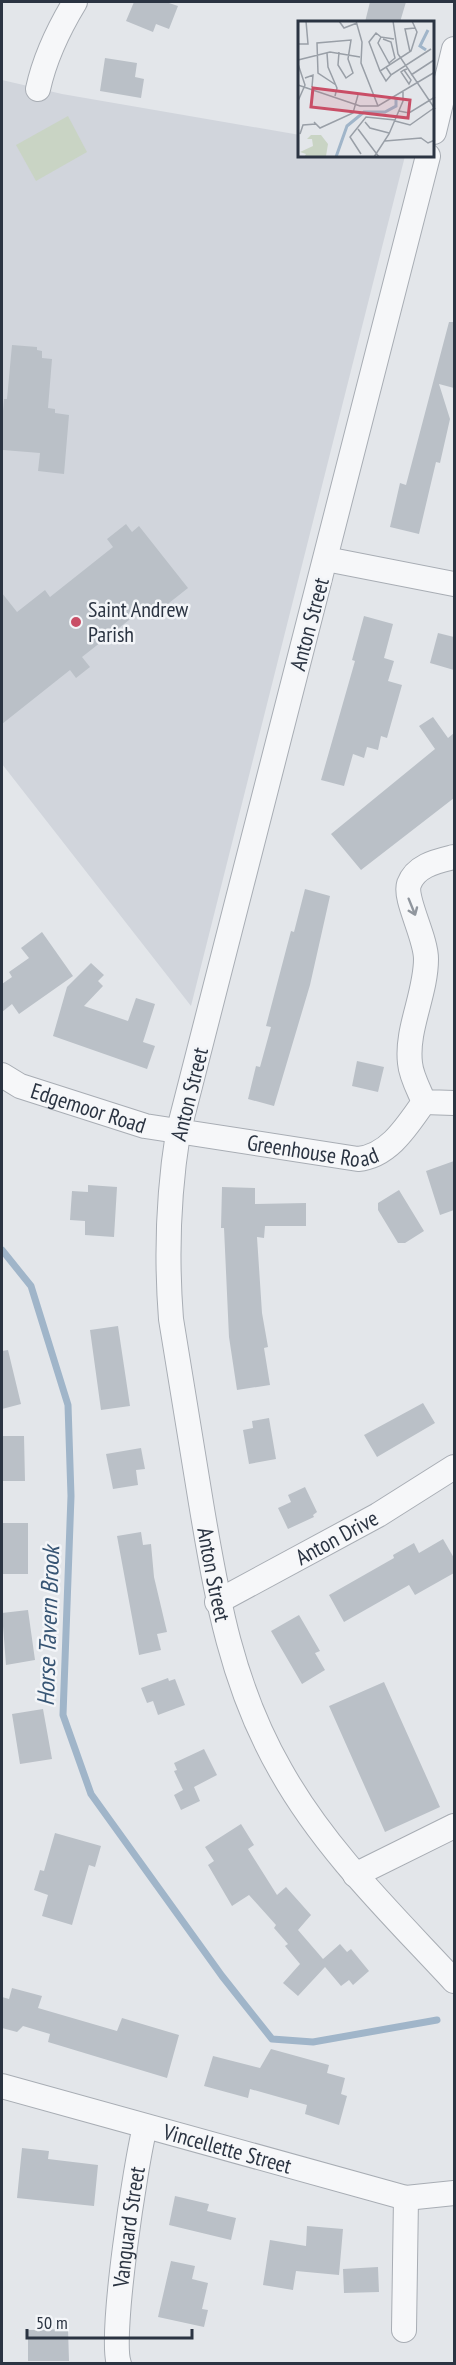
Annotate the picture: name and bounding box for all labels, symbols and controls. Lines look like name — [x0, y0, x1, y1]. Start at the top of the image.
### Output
inset map — [298, 21, 435, 158]
street label: Anton Street — [283, 574, 335, 674]
place label: Saint Andrew Parish — [88, 595, 188, 648]
marker: Saint Andrew Parish — [69, 615, 83, 629]
one-way arrow — [408, 897, 419, 916]
street label: Anton Street — [164, 1044, 214, 1144]
street label: Edgemoor Road — [27, 1076, 150, 1139]
street label: Greenhouse Road — [245, 1128, 383, 1173]
street label: Anton Drive — [290, 1504, 383, 1571]
street label: Anton Street — [191, 1525, 237, 1624]
water label: Horse Tavern Brook — [30, 1543, 66, 1706]
street label: Vincellette Street — [159, 2117, 295, 2180]
street label: Vanguard Street — [106, 2164, 151, 2290]
scale bar — [27, 2302, 192, 2340]
text: 50 m — [36, 2311, 68, 2334]

